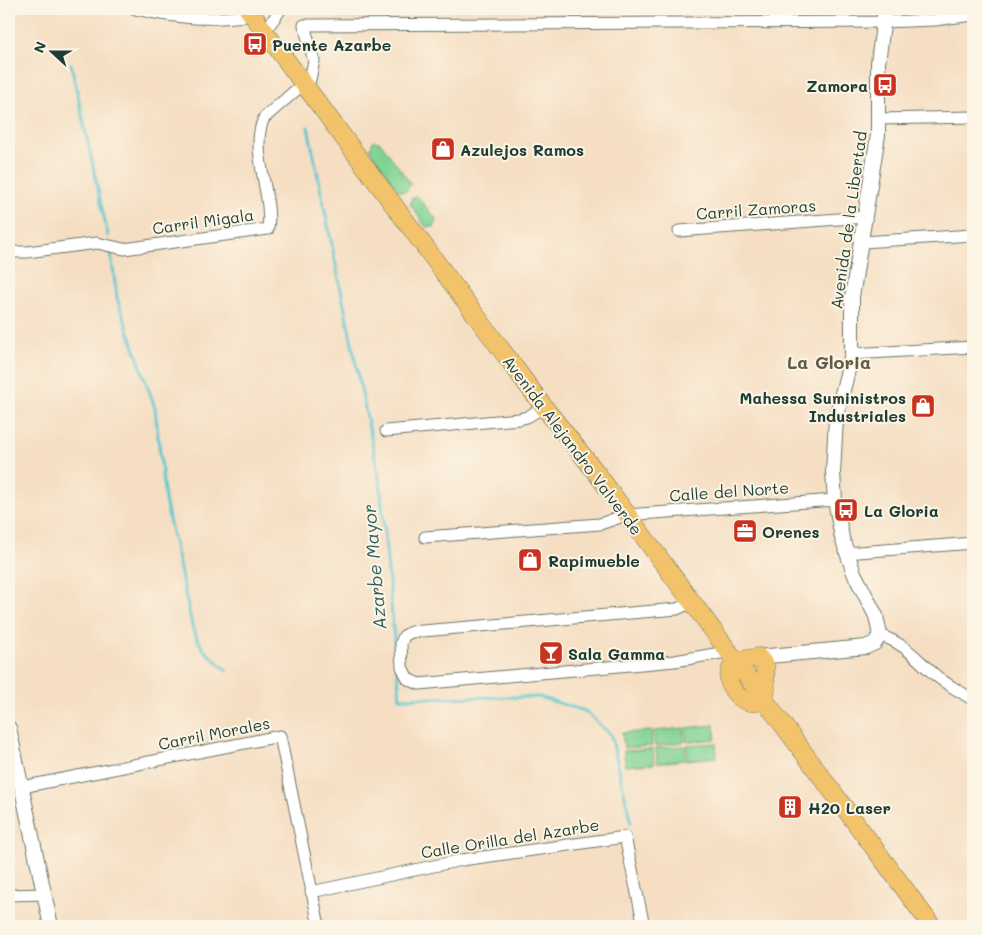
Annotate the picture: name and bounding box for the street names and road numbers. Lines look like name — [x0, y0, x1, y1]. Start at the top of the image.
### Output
street label: Avenida de la Libertad — [825, 130, 871, 310]
street label: Carril Zamoras — [695, 194, 817, 224]
street label: Carril Migala — [151, 203, 255, 239]
street label: Avenida Alejandro Valverde — [499, 351, 647, 539]
street label: Calle del Norte — [668, 476, 790, 506]
street label: Carril Morales — [156, 712, 272, 754]
street label: Calle Orilla del Azarbe — [419, 814, 601, 862]

